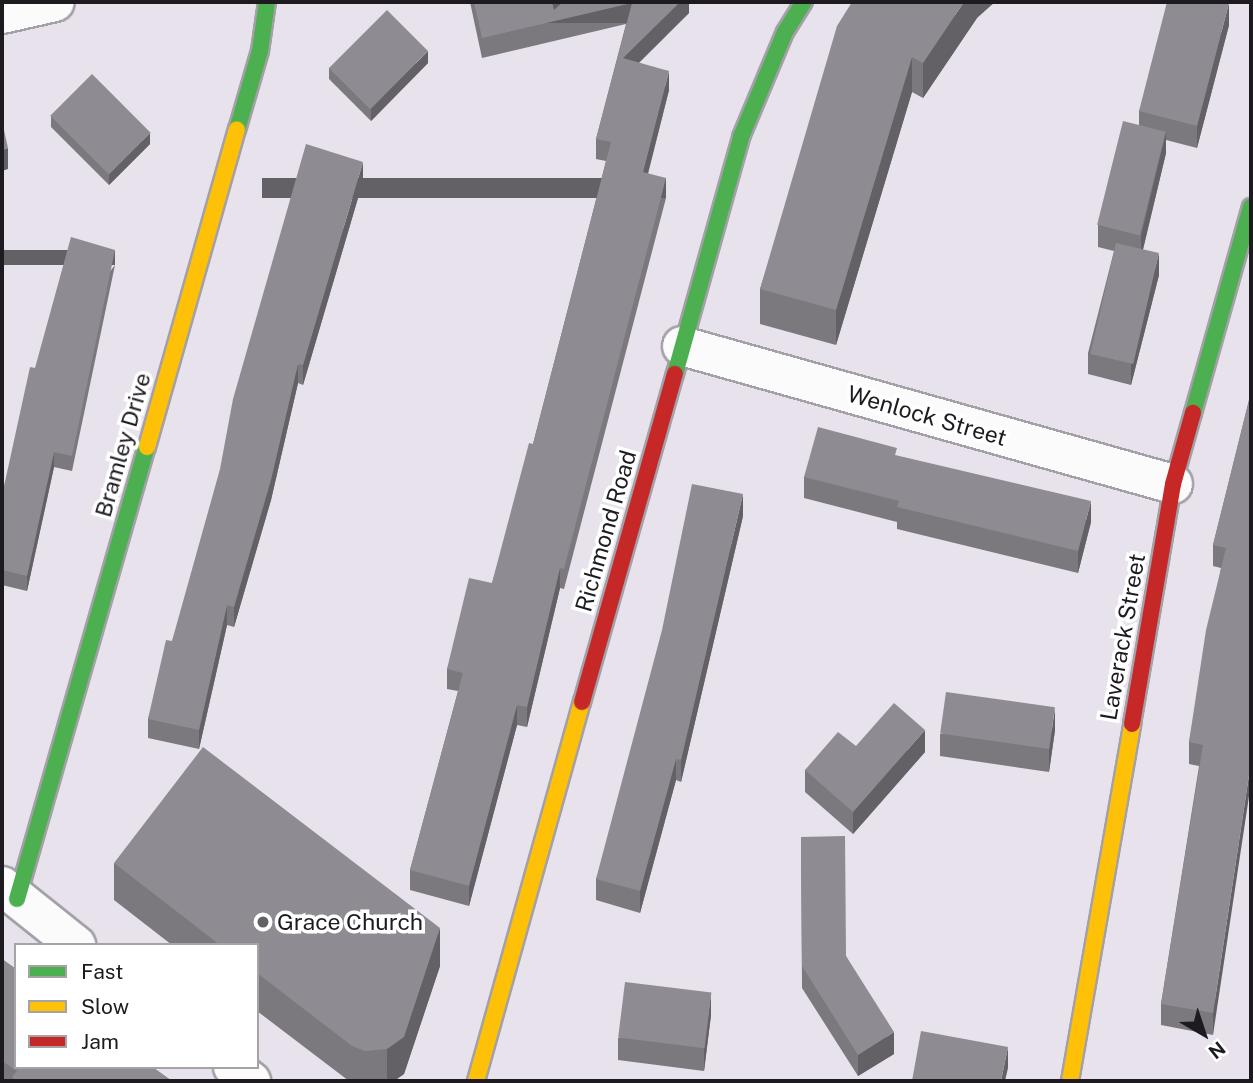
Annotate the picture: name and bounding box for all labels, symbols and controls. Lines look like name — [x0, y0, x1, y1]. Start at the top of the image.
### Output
street label: Bramley Drive — [89, 370, 157, 520]
street label: Wenlock Street — [844, 380, 1010, 452]
street label: Richmond Road — [570, 447, 642, 615]
street label: Laverack Street — [1095, 551, 1151, 723]
place label: Grace Church — [277, 908, 423, 936]
marker: Grace Church — [255, 914, 271, 930]
legend — [14, 943, 259, 1069]
text: Fast — [81, 959, 123, 984]
text: Slow — [81, 994, 129, 1019]
north arrow — [1169, 999, 1239, 1069]
text: Jam — [81, 1029, 119, 1054]
text: N — [1205, 1037, 1230, 1064]

